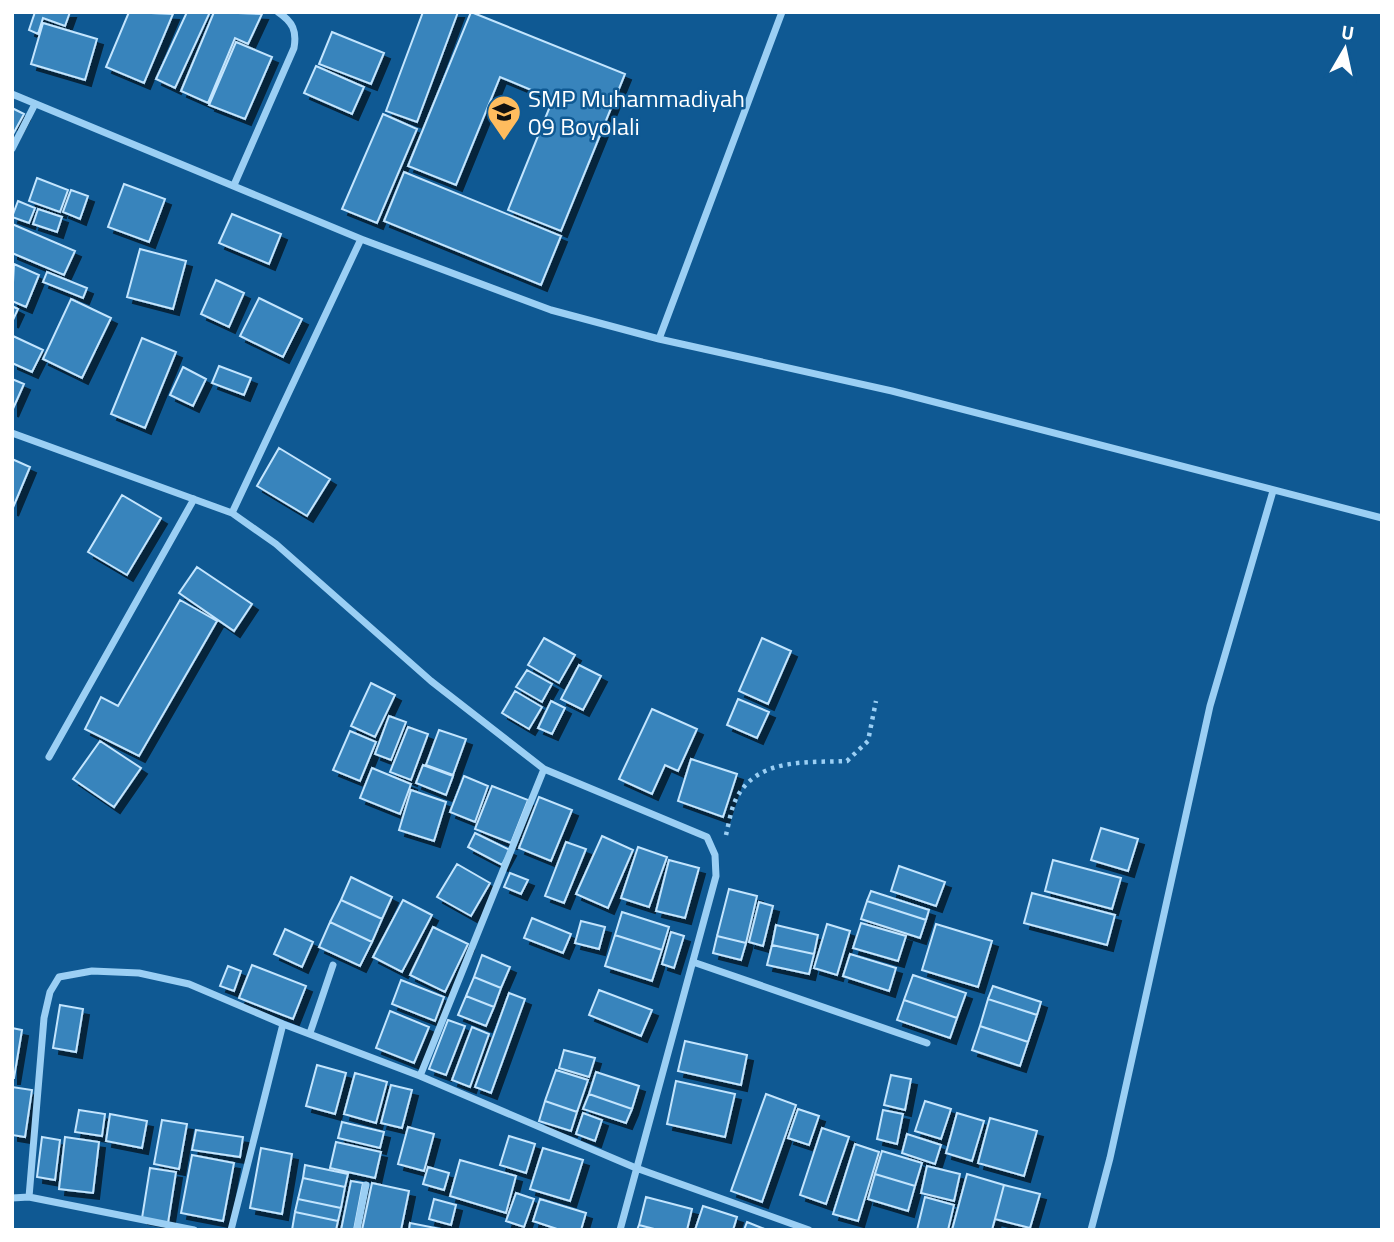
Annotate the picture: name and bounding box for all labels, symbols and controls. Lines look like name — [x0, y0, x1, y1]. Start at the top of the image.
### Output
north arrow — [1310, 14, 1380, 84]
text: U — [1339, 16, 1356, 47]
place label: SMP Muhammadiyah 09 Boyolali — [528, 80, 745, 144]
school or university icon: SMP Muhammadiyah 09 Boyolali — [485, 93, 523, 142]

